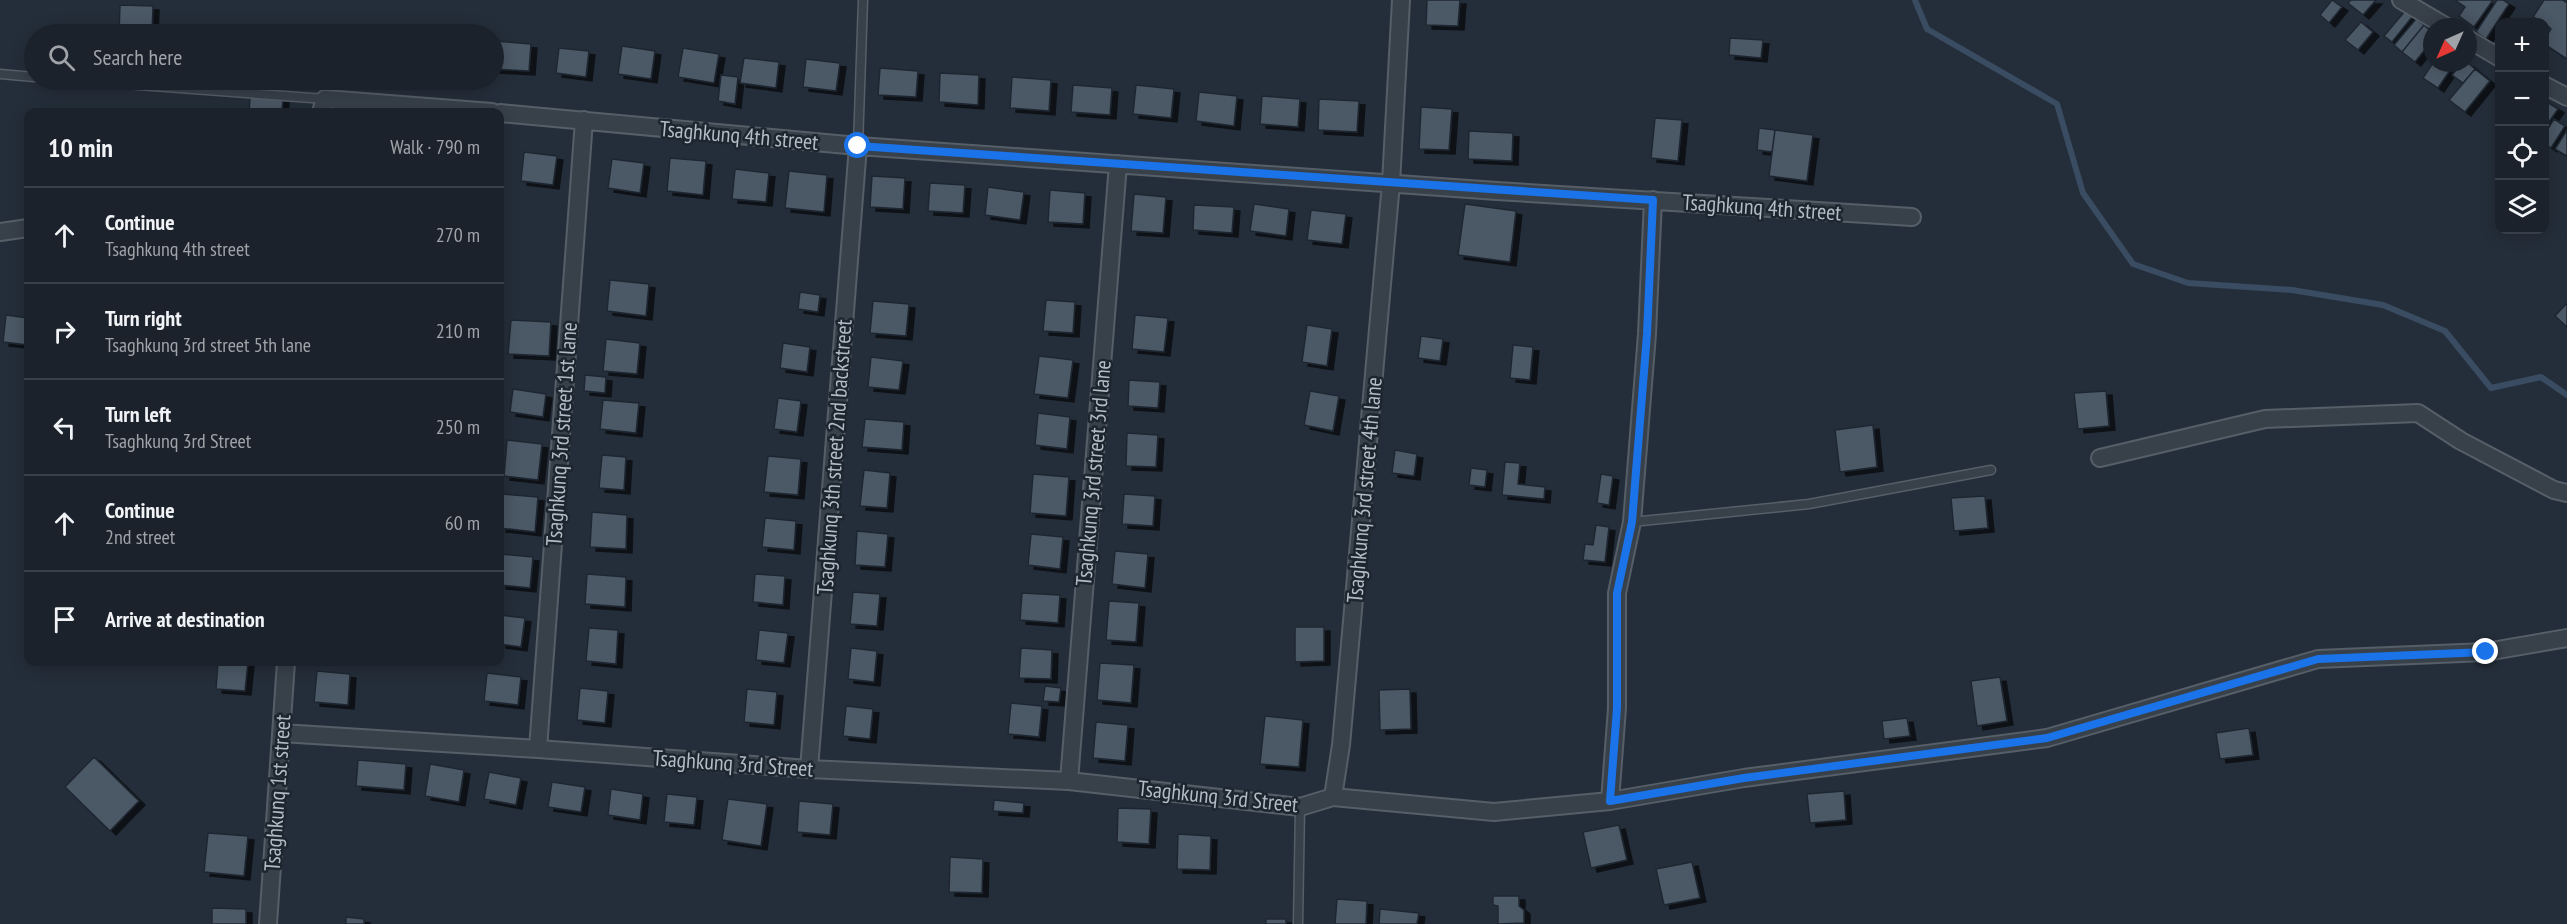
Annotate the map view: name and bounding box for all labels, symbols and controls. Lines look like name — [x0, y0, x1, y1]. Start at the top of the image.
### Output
north arrow — [2423, 18, 2477, 72]
map controls — [2495, 18, 2549, 234]
button: + — [2495, 18, 2549, 72]
search box — [24, 24, 504, 90]
icon: search — [45, 41, 78, 74]
text: Search here — [93, 43, 182, 71]
button: − — [2495, 72, 2549, 126]
street label: Tsaghkunq 4th street — [659, 114, 819, 156]
button: locate — [2495, 126, 2549, 180]
text: 10 min — [48, 131, 113, 164]
route start — [844, 132, 870, 158]
text: Walk · 790 m — [390, 134, 480, 160]
button: layers — [2495, 180, 2549, 234]
street label: Tsaghkunq 4th street — [1682, 187, 1842, 227]
text: Continue — [105, 208, 175, 236]
icon: ahead — [48, 219, 81, 252]
text: 270 m — [436, 222, 480, 248]
text: Tsaghkunq 4th street — [105, 236, 250, 262]
text: Turn right — [105, 304, 182, 332]
icon: right — [48, 315, 81, 348]
text: 210 m — [436, 318, 480, 344]
street label: Tsaghkunq 3th street 2nd backstreet — [810, 318, 858, 596]
street label: Tsaghkunq 3rd street 1st lane — [539, 321, 583, 547]
text: Tsaghkunq 3rd street 5th lane — [105, 332, 311, 358]
street label: Tsaghkunq 3rd street 3rd lane — [1069, 359, 1117, 587]
street label: Tsaghkunq 3rd street 4th lane — [1340, 376, 1388, 604]
text: Turn left — [105, 400, 171, 428]
icon: left — [48, 411, 81, 444]
text: 250 m — [436, 414, 480, 440]
text: Tsaghkunq 3rd Street — [105, 428, 251, 454]
text: Continue — [105, 496, 175, 524]
icon: ahead — [48, 507, 81, 540]
text: 60 m — [445, 510, 480, 536]
text: 2nd street — [105, 524, 175, 550]
icon: arrive — [48, 603, 81, 636]
text: Arrive at destination — [105, 605, 265, 633]
route end — [2472, 638, 2498, 664]
street label: Tsaghkunq 1st street — [258, 714, 296, 872]
street label: Tsaghkunq 3rd Street — [652, 743, 814, 783]
street label: Tsaghkunq 3rd Street — [1137, 774, 1299, 818]

